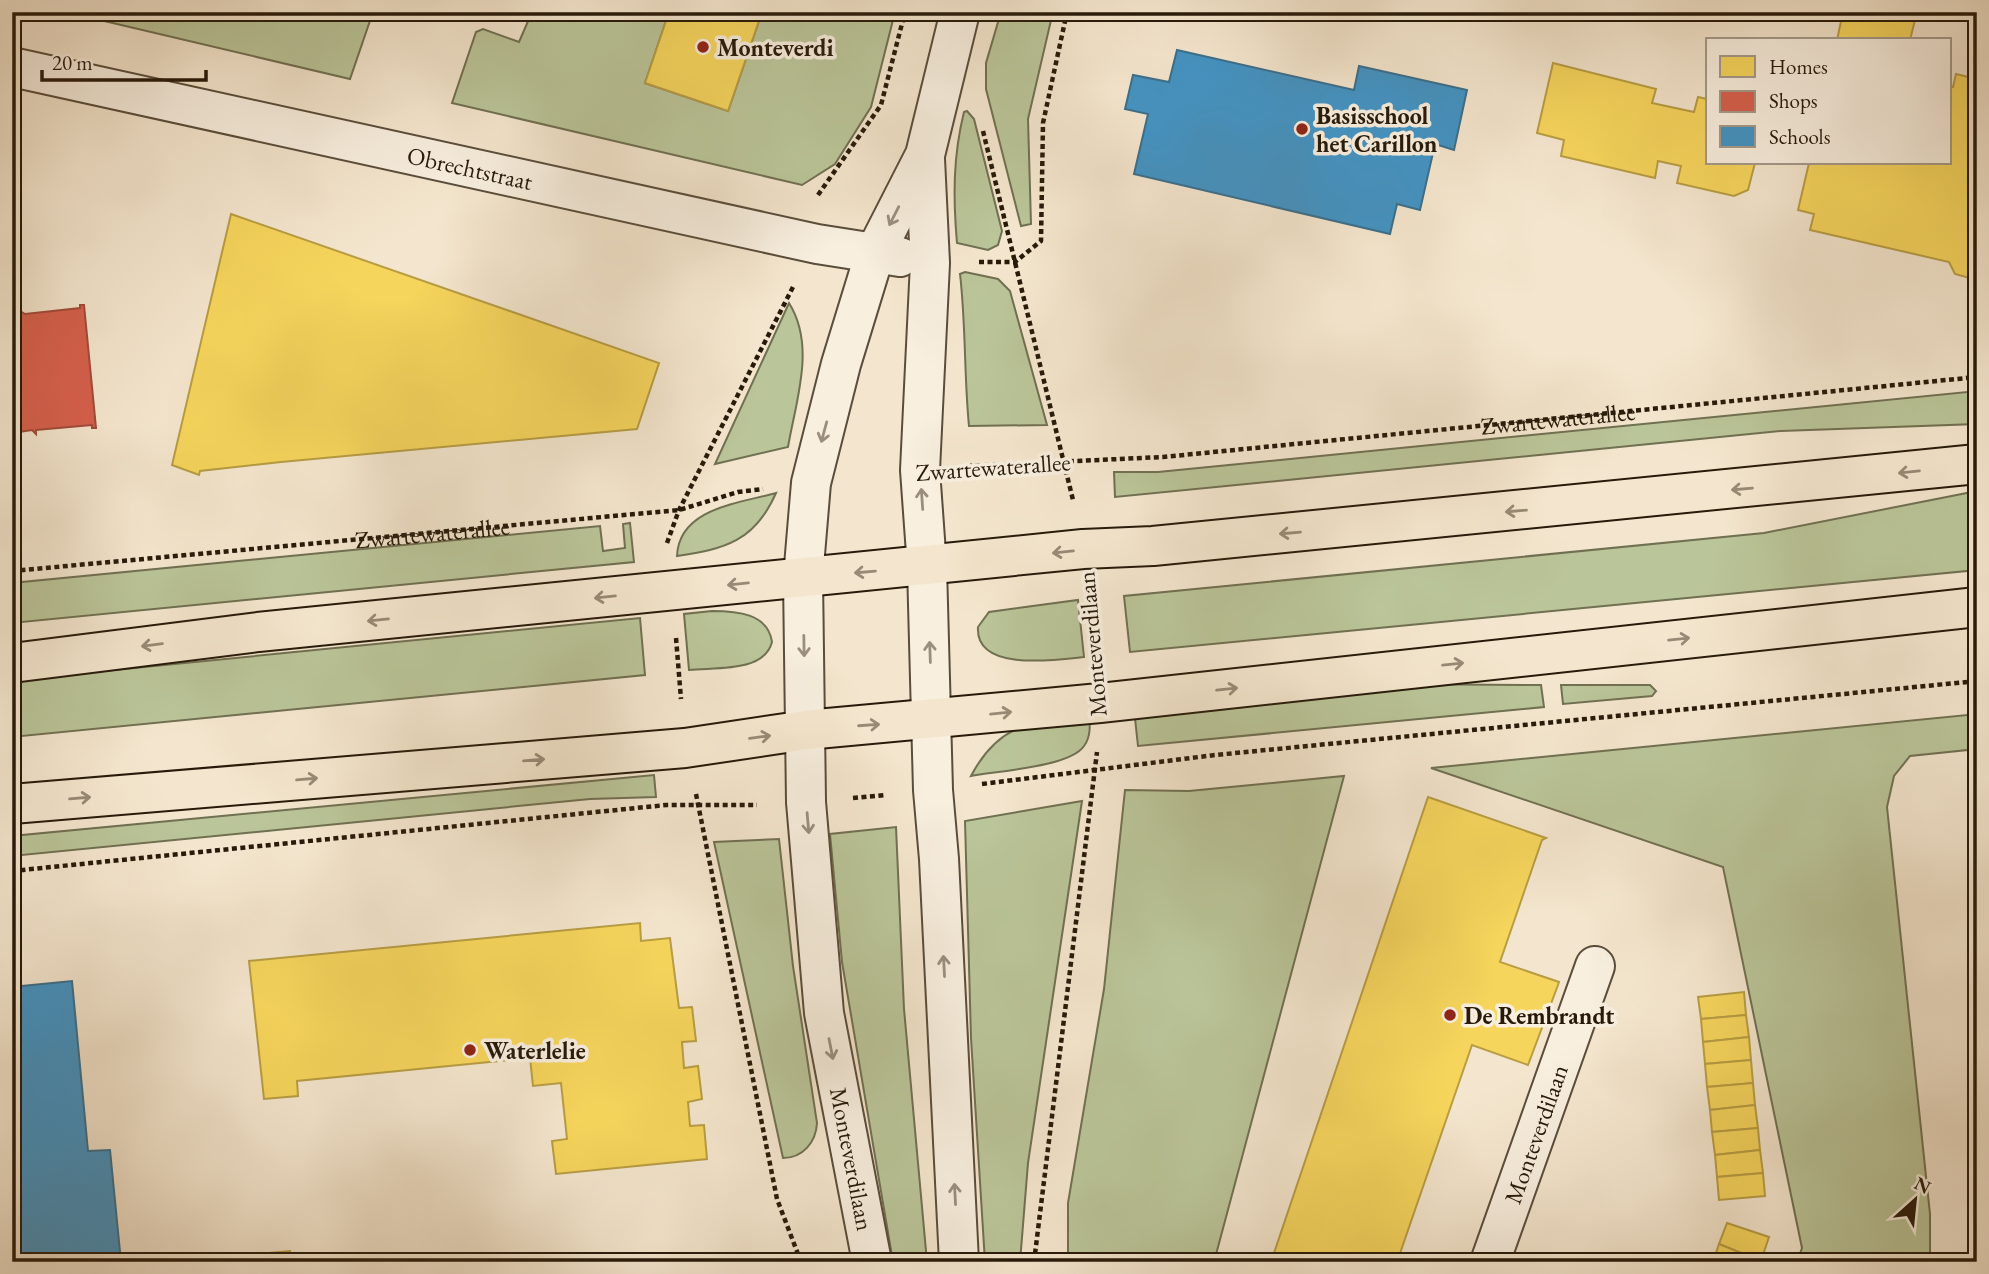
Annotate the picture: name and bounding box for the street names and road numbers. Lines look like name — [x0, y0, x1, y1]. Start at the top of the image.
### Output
street label: Obrechtstraat — [404, 139, 536, 197]
street label: Zwartewaterallee — [1479, 395, 1637, 441]
street label: Zwartewaterallee — [915, 446, 1071, 488]
street label: Zwartewaterallee — [353, 510, 511, 555]
street label: Monteverdilaan — [1070, 570, 1114, 718]
street label: Monteverdilaan — [1497, 1060, 1575, 1208]
street label: Monteverdilaan — [823, 1085, 881, 1234]

